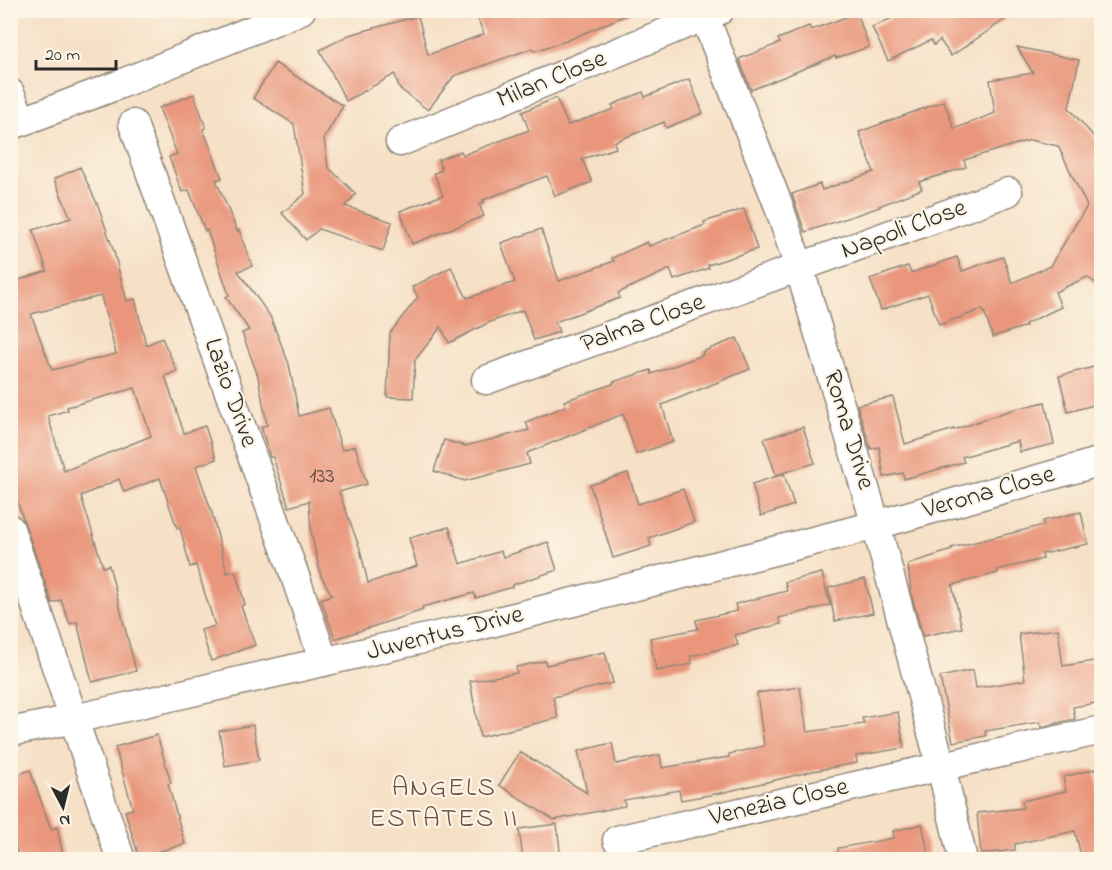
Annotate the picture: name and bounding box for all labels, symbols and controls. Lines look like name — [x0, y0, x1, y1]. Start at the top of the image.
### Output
scale bar — [36, 33, 116, 71]
street label: Milan Close — [491, 41, 613, 119]
text: 20 m — [45, 43, 80, 69]
street label: Napoli Close — [836, 190, 972, 270]
street label: Palma Close — [576, 284, 711, 364]
street label: Lazio Drive — [193, 333, 267, 453]
street label: Roma Drive — [812, 366, 884, 495]
street label: Verona Close — [918, 456, 1060, 530]
house number: 133 — [309, 461, 335, 493]
street label: Juventus Drive — [363, 596, 528, 672]
street label: Venezia Close — [705, 768, 853, 838]
district label: ANGELS ESTATES II — [369, 769, 519, 839]
north arrow — [33, 777, 93, 837]
text: N — [58, 807, 71, 832]

